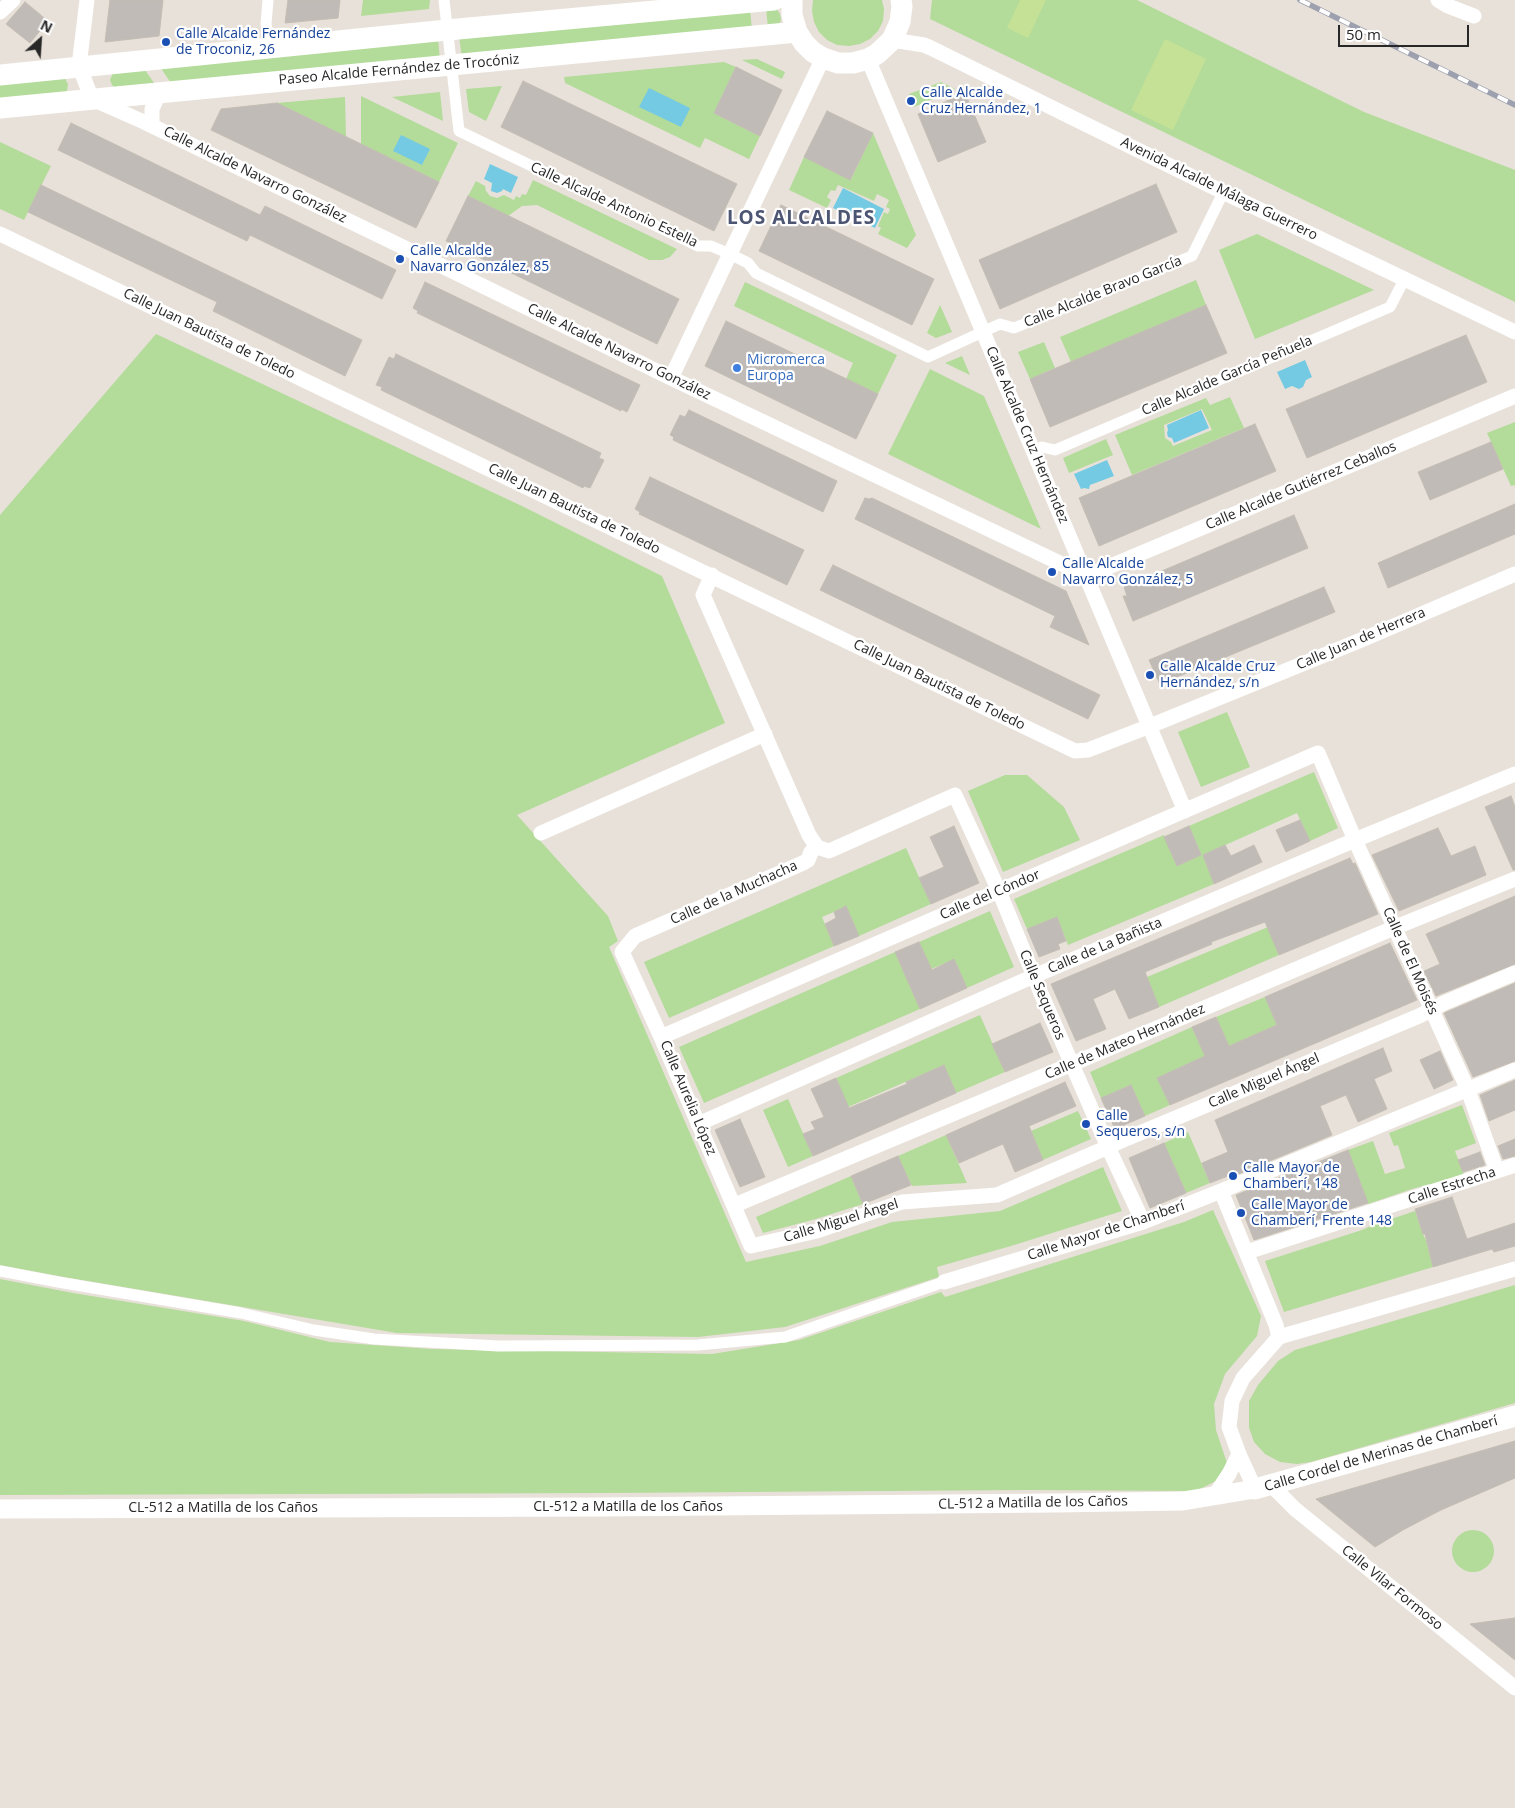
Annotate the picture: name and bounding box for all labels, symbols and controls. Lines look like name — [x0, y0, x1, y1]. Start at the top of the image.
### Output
north arrow — [15, 15, 65, 65]
text: N — [38, 15, 56, 37]
scale bar — [1340, 15, 1471, 47]
text: 50 m — [1346, 24, 1381, 44]
place label: Calle Alcalde Fernández de Troconiz, 26 — [176, 26, 330, 58]
marker: Calle Alcalde Fernández de Troconiz, 26 — [160, 36, 172, 48]
street label: Paseo Alcalde Fernández de Trocóniz — [278, 51, 520, 89]
place label: Calle Alcalde Cruz Hernández, 1 — [921, 85, 1041, 118]
marker: Calle Alcalde Cruz Hernández, 1 — [905, 95, 917, 107]
street label: Calle Alcalde Navarro González — [161, 123, 349, 227]
street label: Avenida Alcalde Málaga Guerrero — [1118, 134, 1320, 244]
street label: Calle Alcalde Antonio Estella — [528, 159, 700, 251]
district label: LOS ALCALDES — [725, 208, 877, 230]
place label: Calle Alcalde Navarro González, 85 — [410, 243, 549, 276]
marker: Calle Alcalde Navarro González, 85 — [394, 253, 406, 265]
street label: Calle Alcalde Bravo García — [1022, 253, 1184, 331]
street label: Calle Juan Bautista de Toledo — [120, 285, 298, 383]
street label: Calle Alcalde Navarro González — [525, 300, 713, 404]
street label: Calle Alcalde García Peñuela — [1139, 332, 1315, 420]
street label: Calle Alcalde Cruz Hernández — [982, 344, 1072, 526]
place label: Micromerca Europa — [747, 352, 825, 384]
marker: Micromerca Europa — [731, 362, 743, 374]
street label: Calle Alcalde Gutiérrez Ceballos — [1203, 438, 1399, 534]
street label: Calle Juan Bautista de Toledo — [485, 460, 663, 558]
place label: Calle Alcalde Navarro González, 5 — [1062, 556, 1193, 588]
marker: Calle Alcalde Navarro González, 5 — [1046, 566, 1058, 578]
street label: Calle Juan de Herrera — [1294, 604, 1428, 674]
street label: Calle Juan Bautista de Toledo — [850, 636, 1028, 734]
place label: Calle Alcalde Cruz Hernández, s/n — [1160, 659, 1275, 692]
marker: Calle Alcalde Cruz Hernández, s/n — [1144, 669, 1156, 681]
street label: Calle de la Muchacha — [668, 857, 800, 929]
street label: Calle del Cóndor — [937, 866, 1043, 924]
street label: Calle de El Moisés — [1379, 905, 1441, 1017]
street label: Calle de La Bañista — [1045, 914, 1165, 978]
street label: Calle Sequeros — [1015, 947, 1069, 1043]
street label: Calle de Mateo Hernández — [1042, 1001, 1208, 1083]
street label: Calle Aurelia López — [656, 1038, 720, 1158]
street label: Calle Miguel Ángel — [1206, 1050, 1322, 1112]
place label: Calle Sequeros, s/n — [1096, 1108, 1185, 1140]
marker: Calle Sequeros, s/n — [1080, 1118, 1092, 1130]
place label: Calle Mayor de Chamberí, 148 — [1243, 1160, 1340, 1192]
street label: Calle Estrecha — [1406, 1164, 1498, 1208]
marker: Calle Mayor de Chamberí, 148 — [1227, 1170, 1239, 1182]
street label: Calle Miguel Ángel — [782, 1196, 900, 1246]
place label: Calle Mayor de Chamberí, Frente 148 — [1251, 1197, 1392, 1230]
street label: Calle Mayor de Chamberí — [1025, 1198, 1187, 1264]
marker: Calle Mayor de Chamberí, Frente 148 — [1235, 1207, 1247, 1219]
street label: Calle Cordel de Merinas de Chamberí — [1262, 1413, 1500, 1495]
street label: CL-512 a Matilla de los Caños — [938, 1493, 1128, 1513]
street label: CL-512 a Matilla de los Caños — [533, 1499, 723, 1515]
street label: CL-512 a Matilla de los Caños — [128, 1500, 318, 1516]
street label: Calle Vilar Formoso — [1338, 1542, 1446, 1634]

